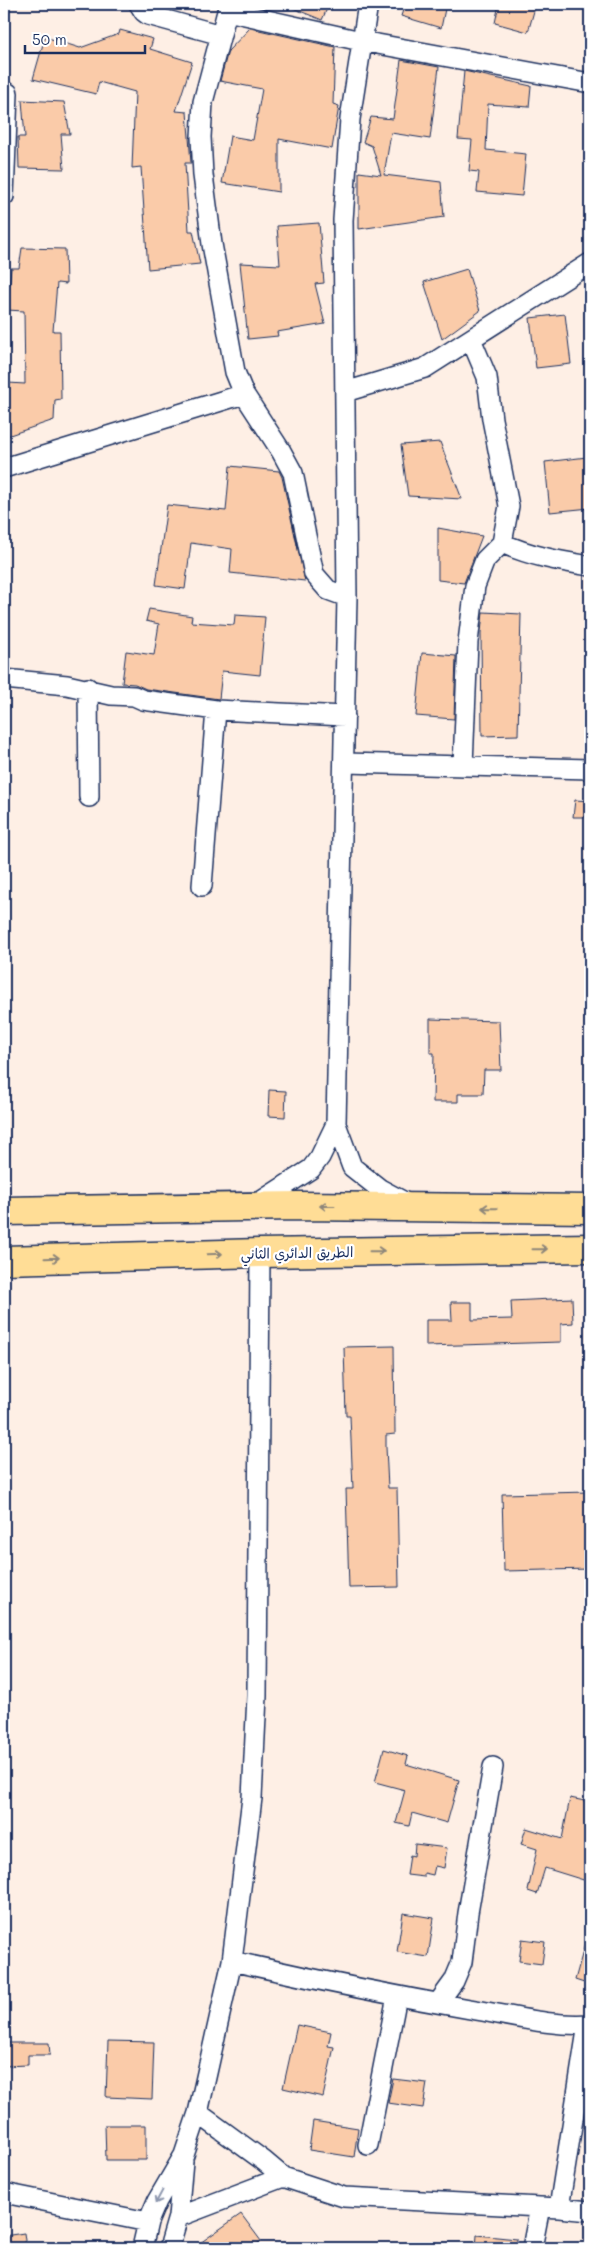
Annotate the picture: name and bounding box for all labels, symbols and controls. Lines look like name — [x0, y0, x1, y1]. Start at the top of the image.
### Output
scale bar — [25, 22, 145, 54]
text: 50 m — [32, 29, 67, 49]
one-way arrow — [319, 1201, 335, 1211]
one-way arrow — [481, 1203, 498, 1213]
street label: الطريق الدائري الثاني — [241, 1242, 353, 1267]
one-way arrow — [532, 1244, 548, 1254]
one-way arrow — [369, 1246, 385, 1256]
one-way arrow — [206, 1249, 223, 1259]
one-way arrow — [44, 1254, 60, 1263]
one-way arrow — [154, 2190, 164, 2205]

